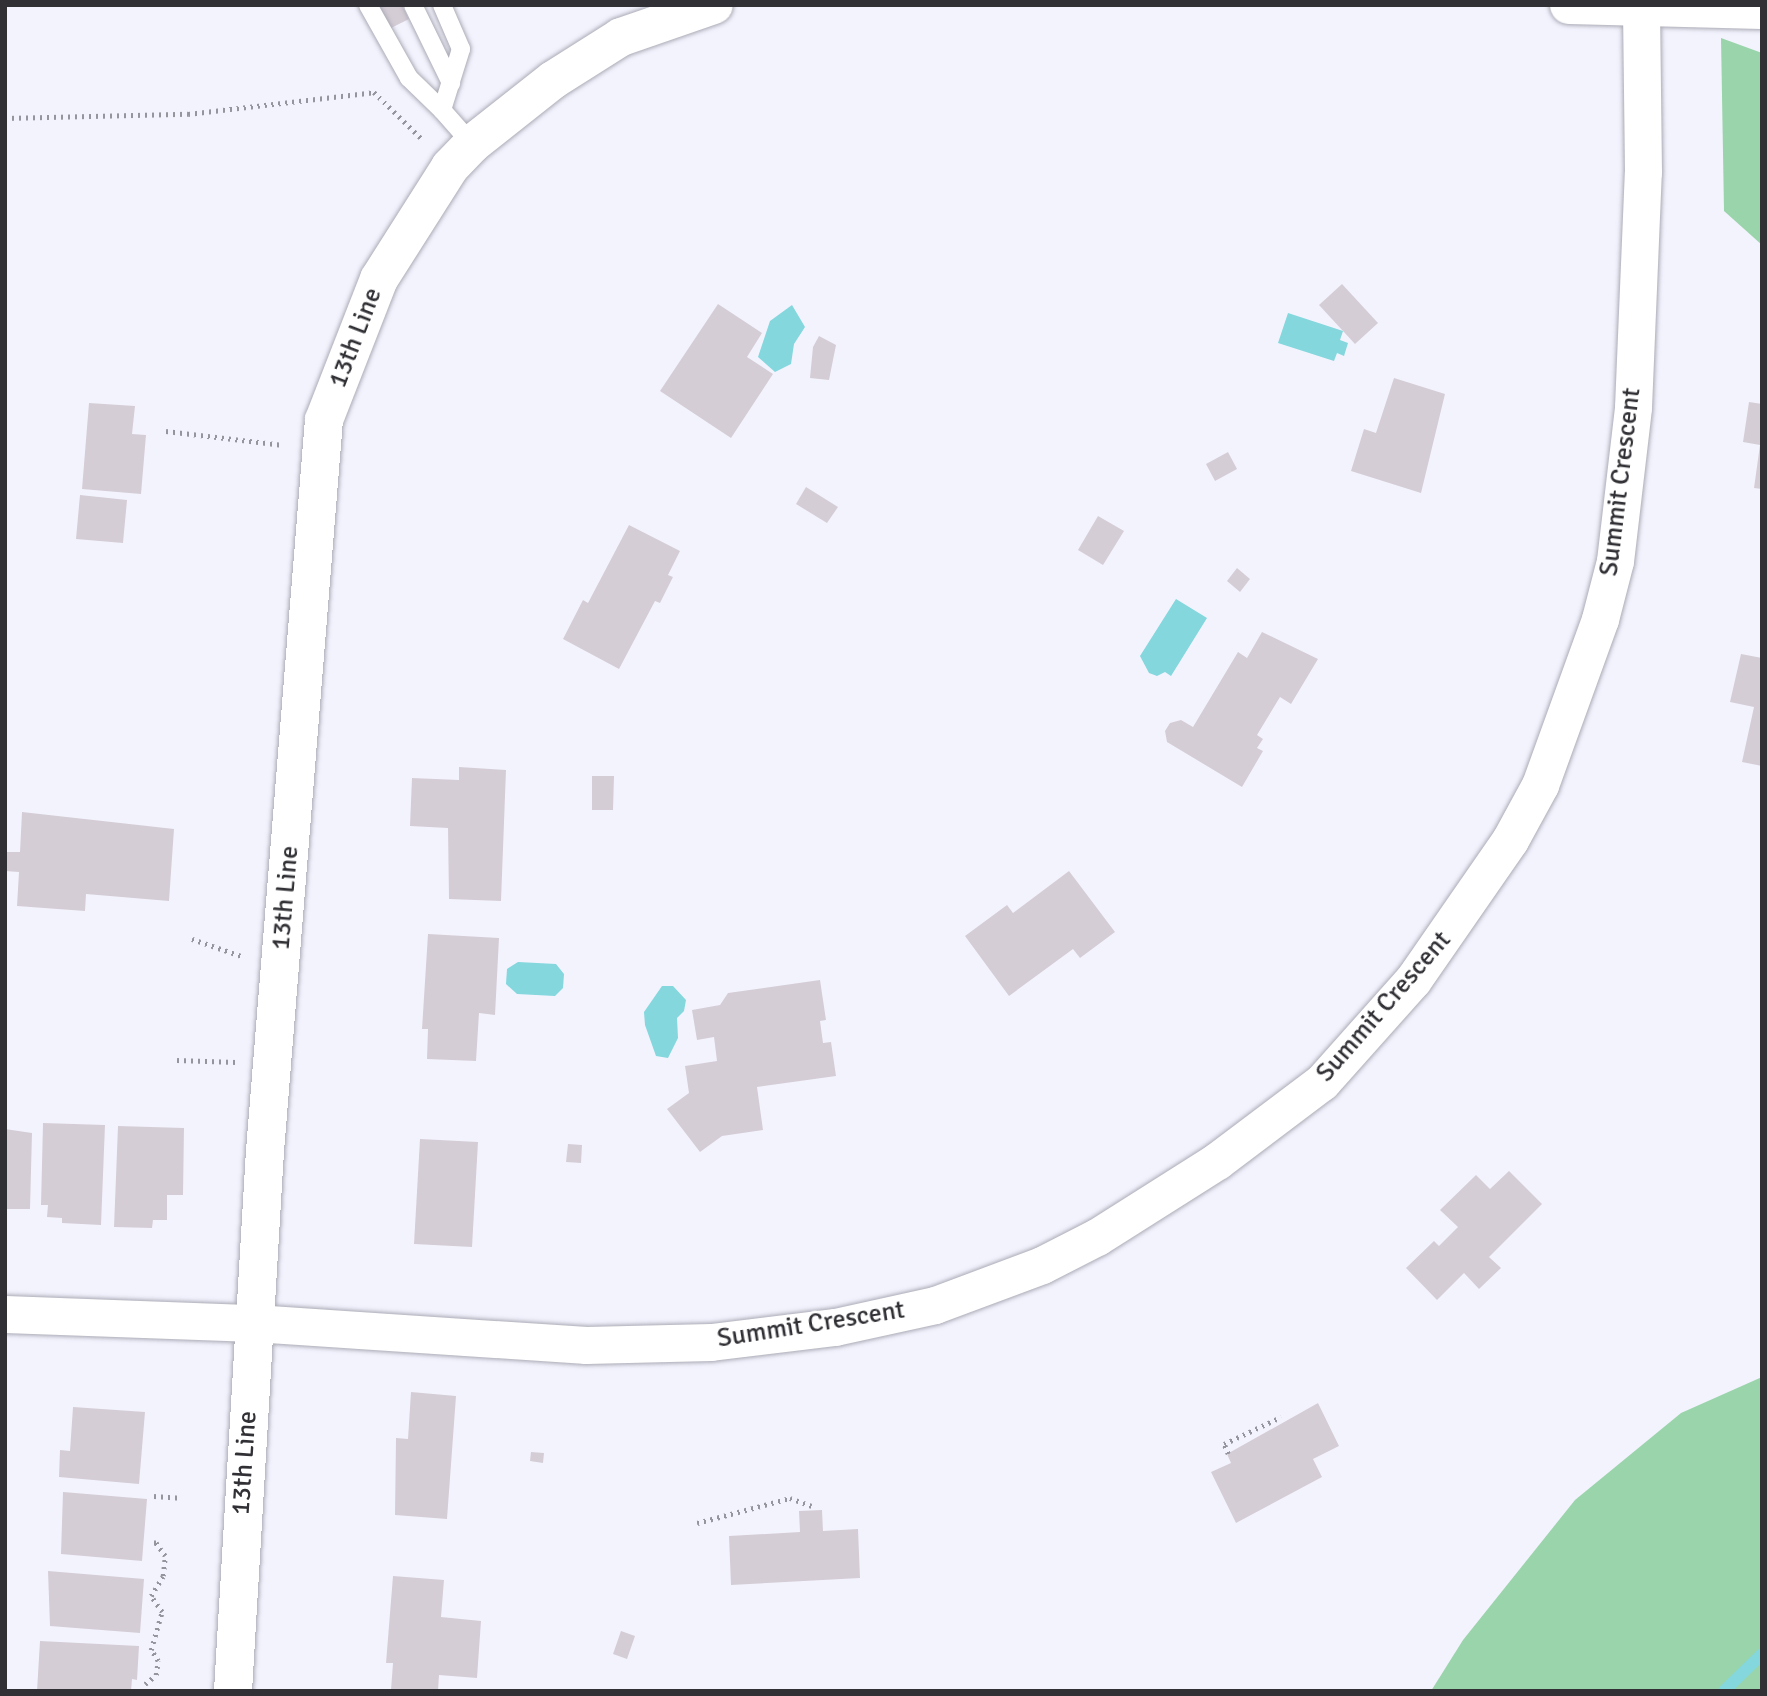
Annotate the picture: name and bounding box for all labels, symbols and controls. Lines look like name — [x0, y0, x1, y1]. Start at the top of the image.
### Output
street label: 13th Line — [323, 284, 389, 392]
street label: Summit Crescent — [1594, 386, 1648, 578]
street label: 13th Line — [266, 845, 306, 951]
street label: Summit Crescent — [1310, 925, 1458, 1089]
street label: Summit Crescent — [715, 1295, 907, 1355]
street label: 13th Line — [226, 1410, 264, 1516]

